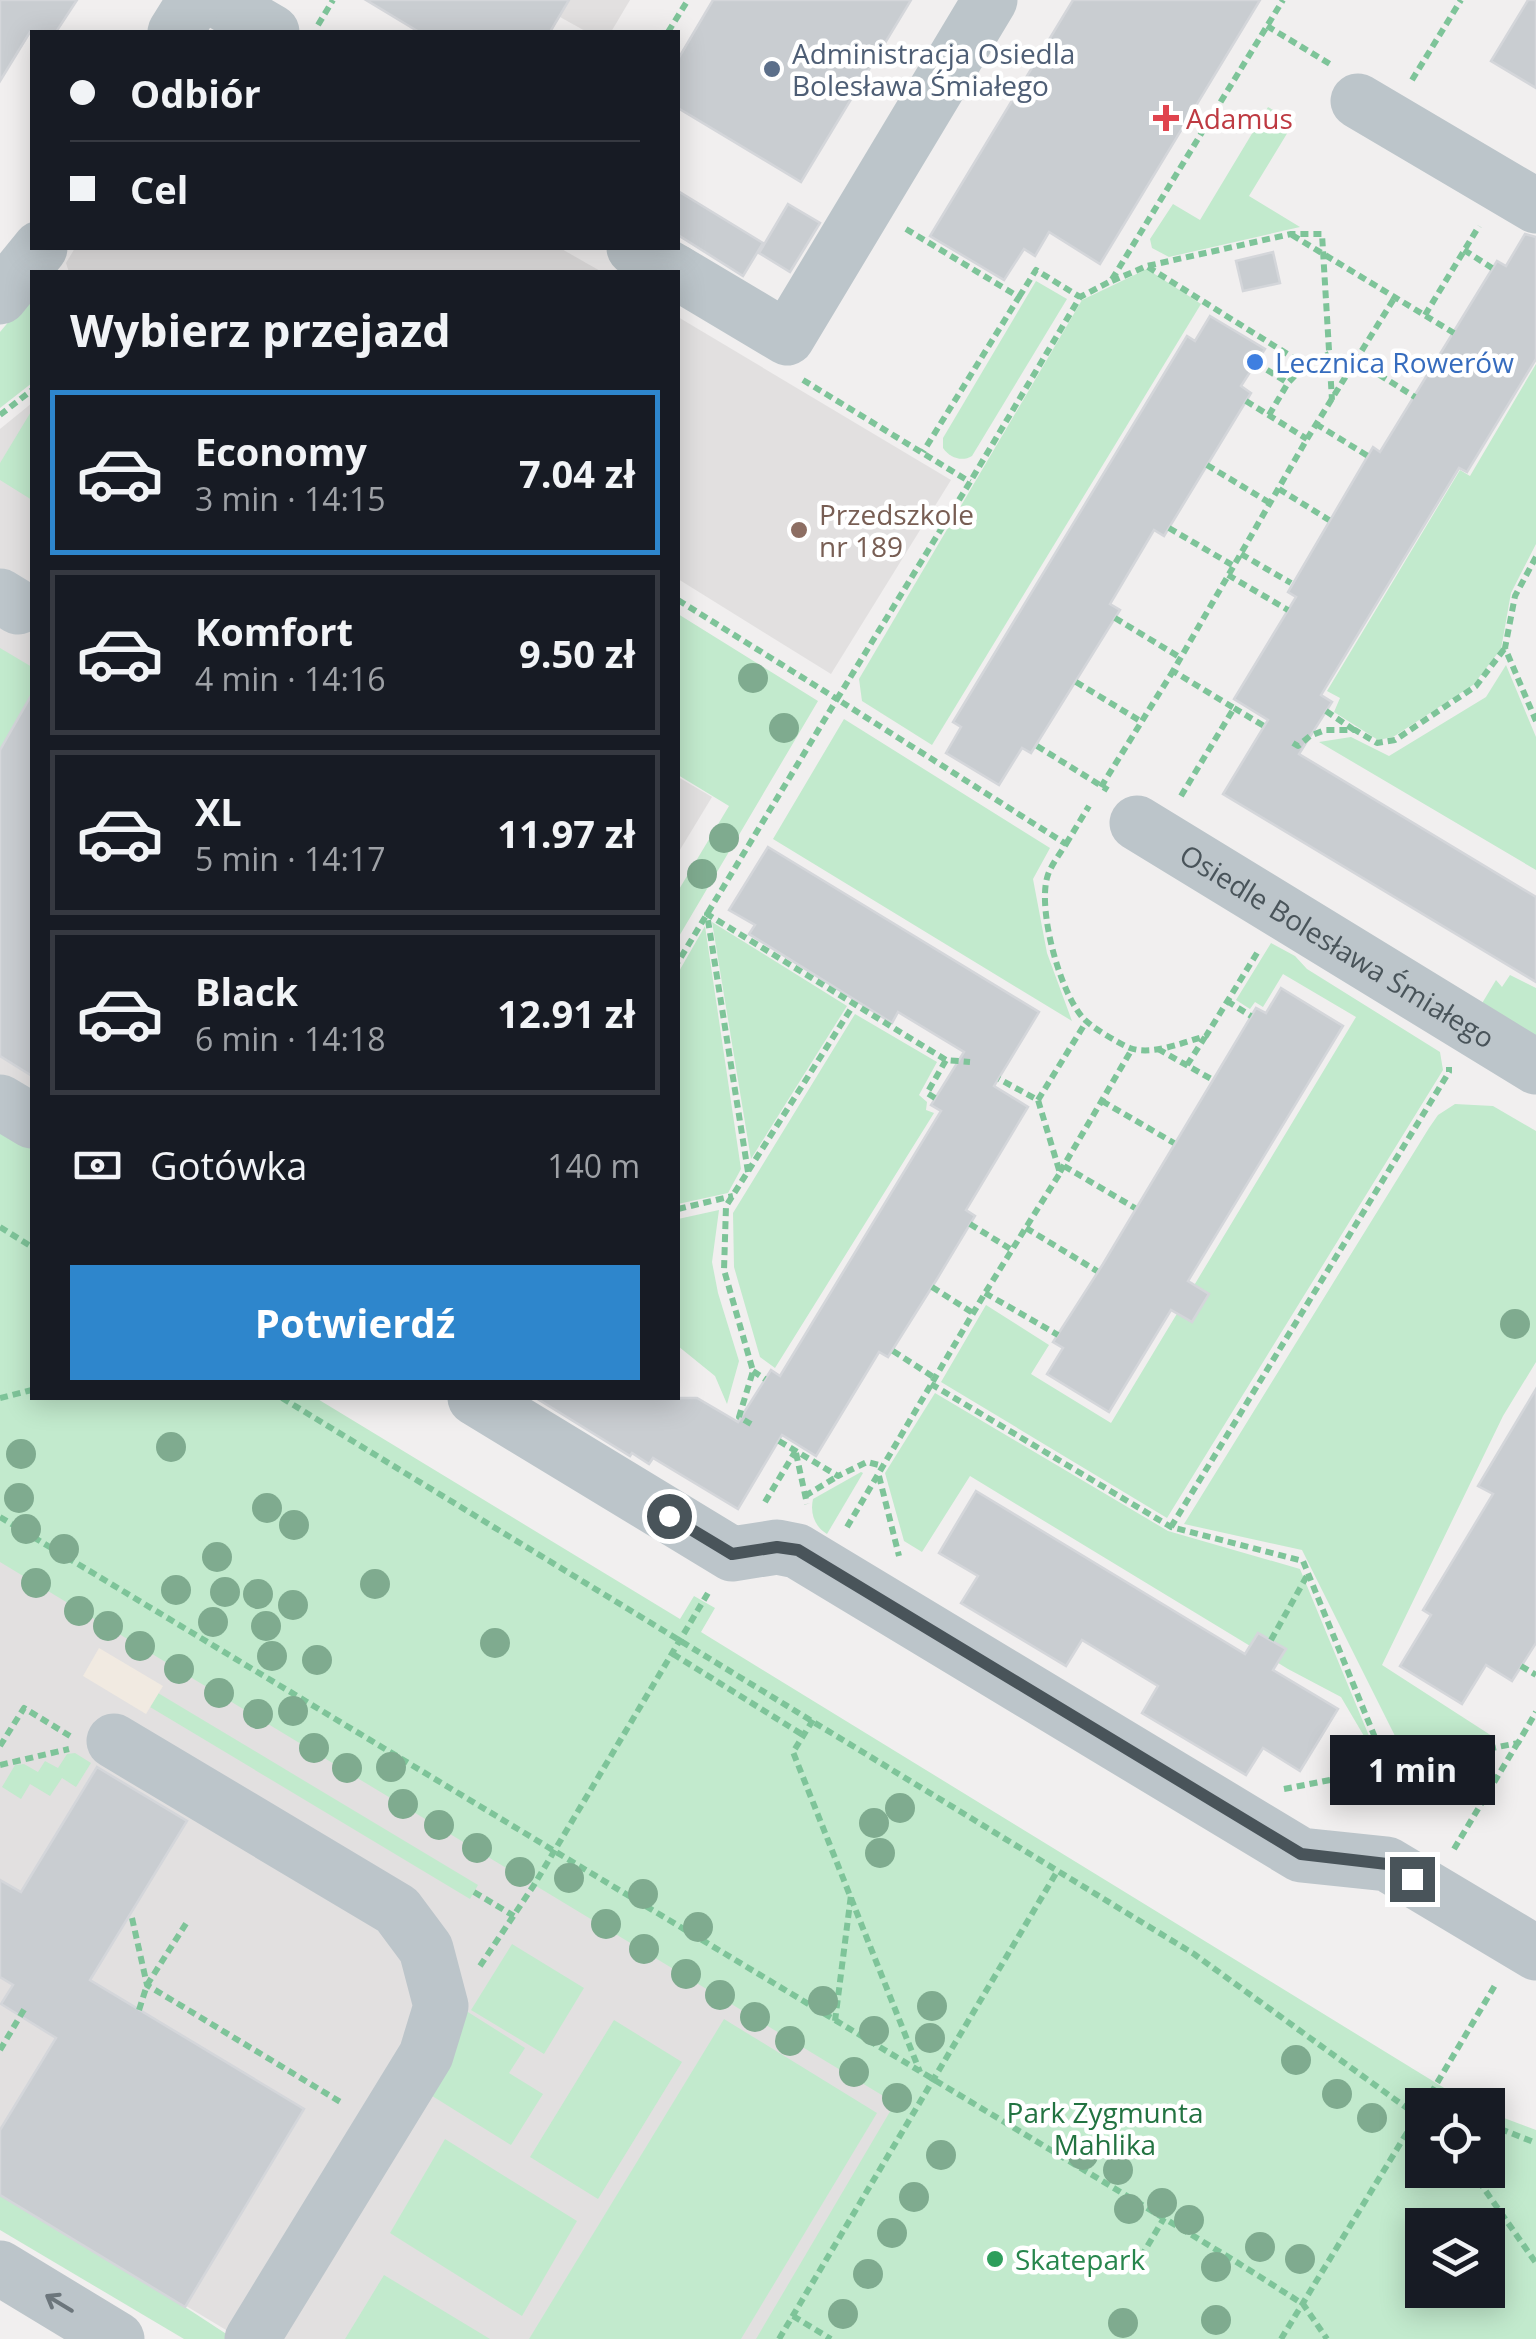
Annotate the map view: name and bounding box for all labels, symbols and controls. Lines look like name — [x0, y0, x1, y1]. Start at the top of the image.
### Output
place label: Administracja Osiedla Bolesława Śmiałego — [792, 34, 1075, 104]
marker: Administracja Osiedla Bolesława Śmiałego — [761, 58, 783, 80]
text: Odbiór — [130, 67, 261, 119]
place label: Adamus — [1186, 99, 1293, 137]
marker: Adamus — [1155, 107, 1177, 129]
text: Cel — [130, 163, 188, 215]
text: Wybierz przejazd — [70, 299, 451, 360]
place label: Lecznica Rowerów — [1275, 343, 1514, 381]
marker: Lecznica Rowerów — [1244, 351, 1266, 373]
text: Economy — [195, 425, 367, 477]
icon: car — [75, 428, 165, 518]
text: 7.04 zł — [519, 447, 635, 499]
text: 3 min · 14:15 — [195, 477, 386, 520]
place label: Przedszkole nr 189 — [819, 495, 974, 565]
marker: Przedszkole nr 189 — [788, 519, 810, 541]
text: Komfort — [195, 605, 353, 657]
icon: car — [75, 608, 165, 698]
text: 9.50 zł — [519, 627, 635, 679]
text: 4 min · 14:16 — [195, 657, 386, 700]
text: XL — [195, 785, 242, 837]
icon: car — [75, 788, 165, 878]
text: 11.97 zł — [497, 807, 635, 859]
street label: Osiedle Bolesława Śmiałego — [1173, 835, 1502, 1056]
text: 5 min · 14:17 — [195, 837, 386, 880]
text: Black — [195, 965, 298, 1017]
icon: car — [75, 968, 165, 1058]
text: 12.91 zł — [497, 987, 635, 1039]
text: 6 min · 14:18 — [195, 1017, 386, 1060]
icon: cash — [70, 1138, 125, 1193]
text: Gotówka — [150, 1139, 307, 1191]
text: 140 m — [547, 1144, 640, 1187]
button: Potwierdź — [70, 1265, 640, 1380]
route start — [647, 1494, 692, 1539]
callout: 1 min — [1330, 1734, 1494, 1804]
text: 1 min — [1368, 1748, 1457, 1791]
route end — [1390, 1857, 1435, 1902]
map controls — [1405, 2088, 1505, 2308]
button: locate — [1405, 2088, 1505, 2188]
park label: Park Zygmunta Mahlika — [1007, 2093, 1203, 2163]
button: layers — [1405, 2208, 1505, 2308]
place label: Skatepark — [1015, 2240, 1145, 2278]
marker: Skatepark — [984, 2248, 1006, 2270]
one-way arrow — [45, 2293, 74, 2313]

